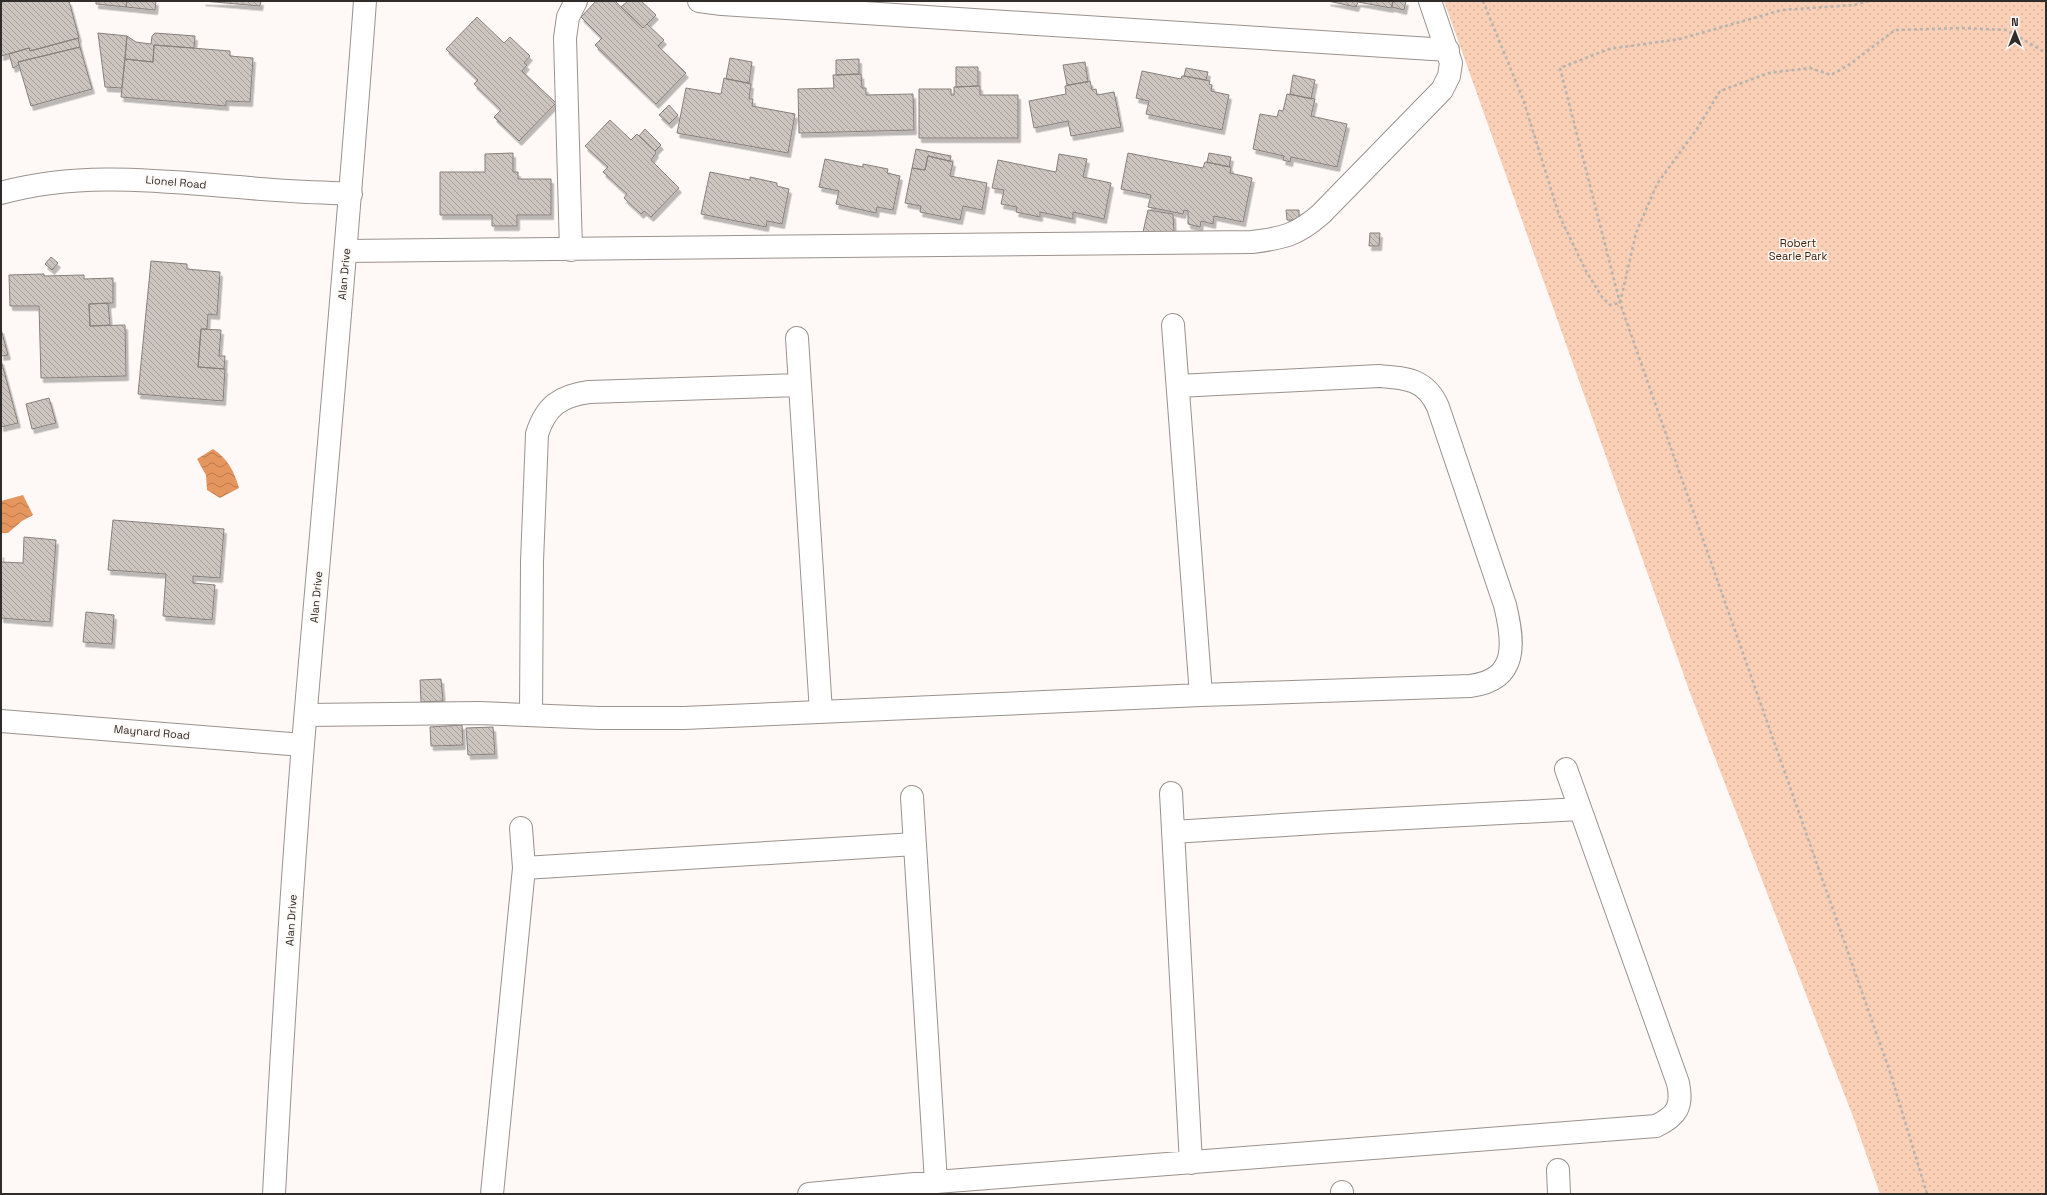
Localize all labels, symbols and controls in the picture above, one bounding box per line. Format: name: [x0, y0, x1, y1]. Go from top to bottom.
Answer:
north arrow: [1995, 12, 2035, 52]
text: N: [2011, 15, 2019, 29]
street label: Lionel Road: [145, 172, 207, 192]
park label: Robert Searle Park: [1769, 236, 1827, 263]
street label: Alan Drive: [335, 248, 353, 300]
street label: Alan Drive: [307, 571, 325, 623]
street label: Maynard Road: [113, 722, 191, 742]
street label: Alan Drive: [282, 894, 300, 946]

